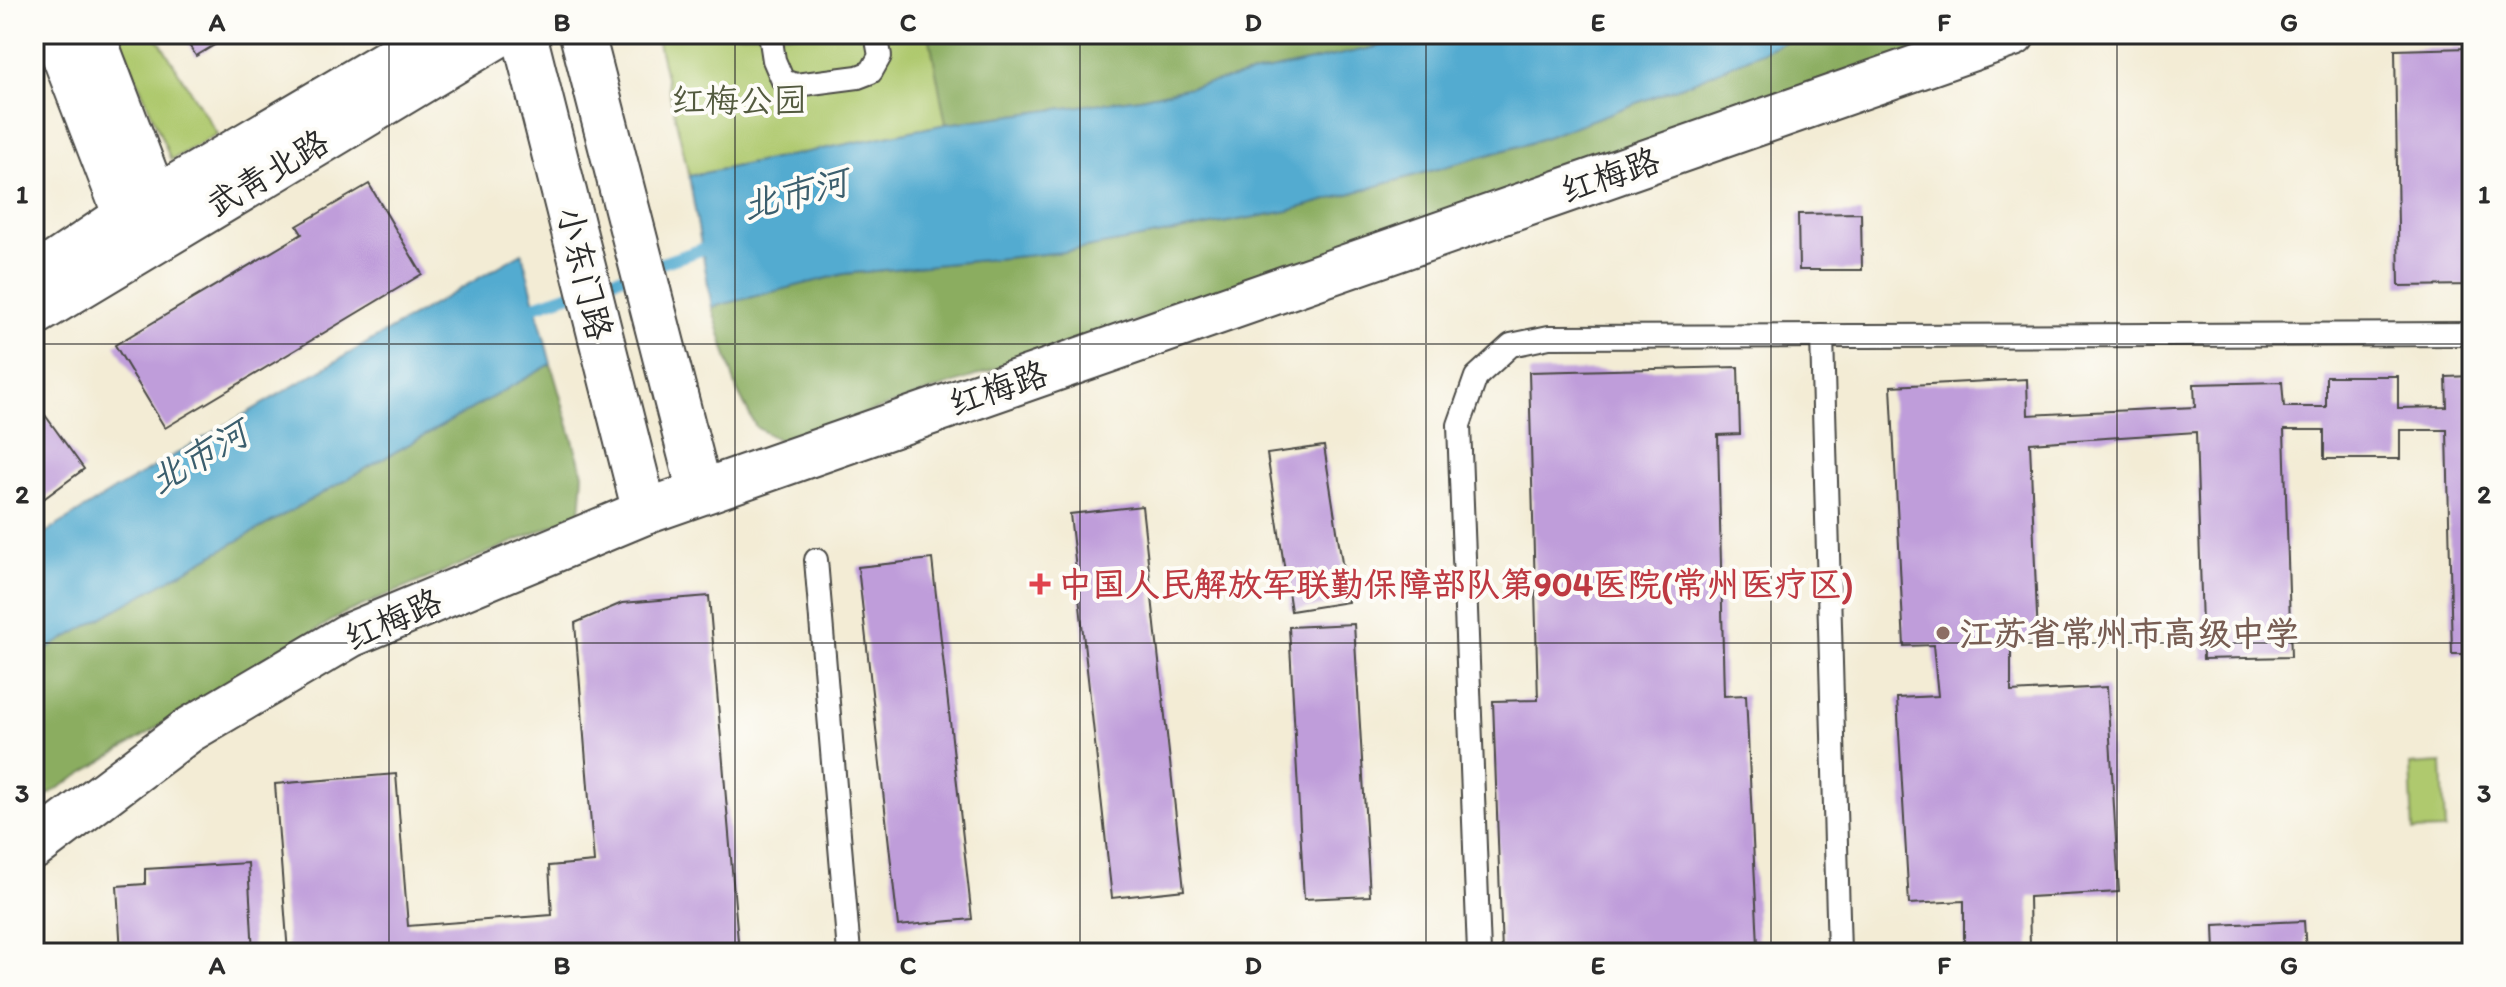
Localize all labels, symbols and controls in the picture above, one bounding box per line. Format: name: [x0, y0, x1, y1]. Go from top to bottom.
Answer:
text: A: [208, 6, 226, 38]
text: B: [554, 6, 571, 38]
text: C: [900, 6, 917, 38]
text: D: [1244, 6, 1262, 38]
text: E: [1591, 6, 1605, 38]
text: F: [1937, 6, 1951, 38]
text: G: [2280, 6, 2298, 38]
park label: 红梅公园: [671, 80, 807, 121]
street label: 武青北路: [198, 121, 336, 226]
street label: 红梅路: [1555, 139, 1665, 211]
water label: 北市河: [738, 158, 858, 227]
text: 1: [16, 178, 28, 210]
text: 1: [2478, 178, 2490, 210]
street label: 小东门路: [548, 202, 621, 344]
street label: 红梅路: [943, 352, 1053, 424]
water label: 北市河: [141, 408, 260, 502]
text: 2: [15, 478, 29, 510]
text: 2: [2477, 478, 2491, 510]
place label: 中国人民解放军联勤保障部队第904医院(常州医疗区): [1058, 564, 1853, 605]
marker: 中国人民解放军联勤保障部队第904医院(常州医疗区): [1029, 573, 1051, 595]
street label: 红梅路: [338, 580, 448, 659]
place label: 江苏省常州市高级中学: [1959, 613, 2299, 654]
marker: 江苏省常州市高级中学: [1934, 624, 1952, 642]
text: 3: [15, 777, 29, 809]
text: 3: [2477, 777, 2491, 809]
text: A: [208, 949, 226, 981]
text: B: [554, 949, 571, 981]
text: C: [900, 949, 917, 981]
text: D: [1244, 949, 1262, 981]
text: E: [1591, 949, 1605, 981]
text: F: [1937, 949, 1951, 981]
text: G: [2280, 949, 2298, 981]

